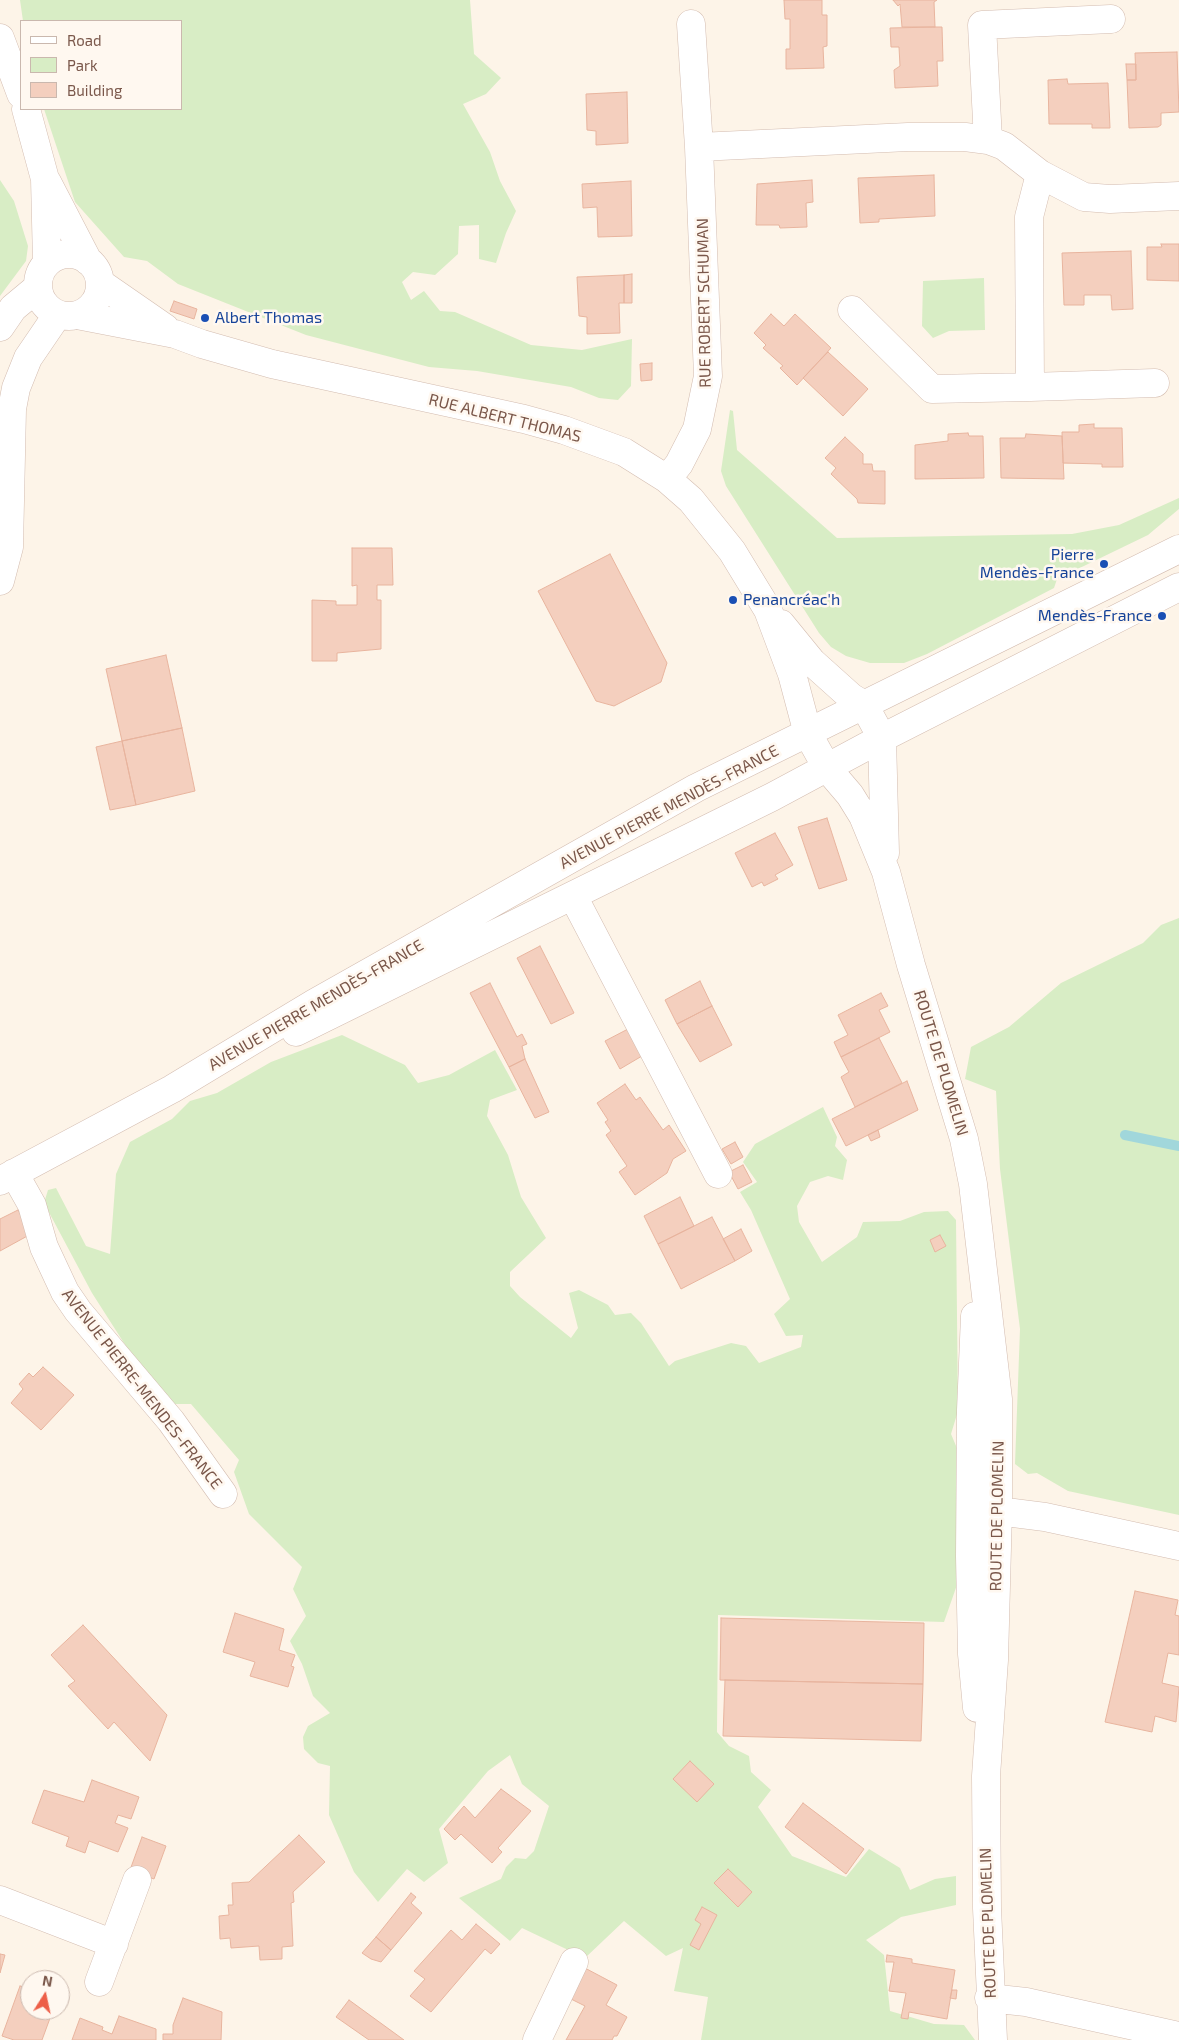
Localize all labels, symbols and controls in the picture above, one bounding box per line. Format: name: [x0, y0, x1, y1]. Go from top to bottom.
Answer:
legend: [20, 20, 182, 110]
text: Road: [67, 31, 102, 49]
text: Park: [67, 56, 98, 74]
text: Building: [67, 81, 122, 99]
street label: RUE ROBERT SCHUMAN: [693, 218, 715, 388]
place label: Albert Thomas: [215, 308, 322, 328]
marker: Albert Thomas: [199, 312, 211, 324]
street label: RUE ALBERT THOMAS: [427, 390, 583, 446]
place label: Pierre Mendès-France: [980, 545, 1094, 583]
marker: Pierre Mendès-France: [1098, 558, 1110, 570]
place label: Penancréac'h: [743, 590, 840, 610]
marker: Penancréac'h: [727, 594, 739, 606]
place label: Mendès-France: [1038, 606, 1152, 626]
marker: Mendès-France: [1156, 610, 1168, 622]
street label: AVENUE PIERRE MENDÈS-FRANCE: [556, 741, 782, 873]
street label: AVENUE PIERRE MENDÈS-FRANCE: [205, 935, 427, 1075]
street label: ROUTE DE PLOMELIN: [910, 988, 972, 1138]
street label: AVENUE PIERRE-MENDES-FRANCE: [58, 1285, 226, 1493]
street label: ROUTE DE PLOMELIN: [986, 1440, 1008, 1592]
street label: ROUTE DE PLOMELIN: [976, 1847, 1000, 1999]
north arrow: [20, 1970, 70, 2020]
text: N: [41, 1971, 54, 1990]

